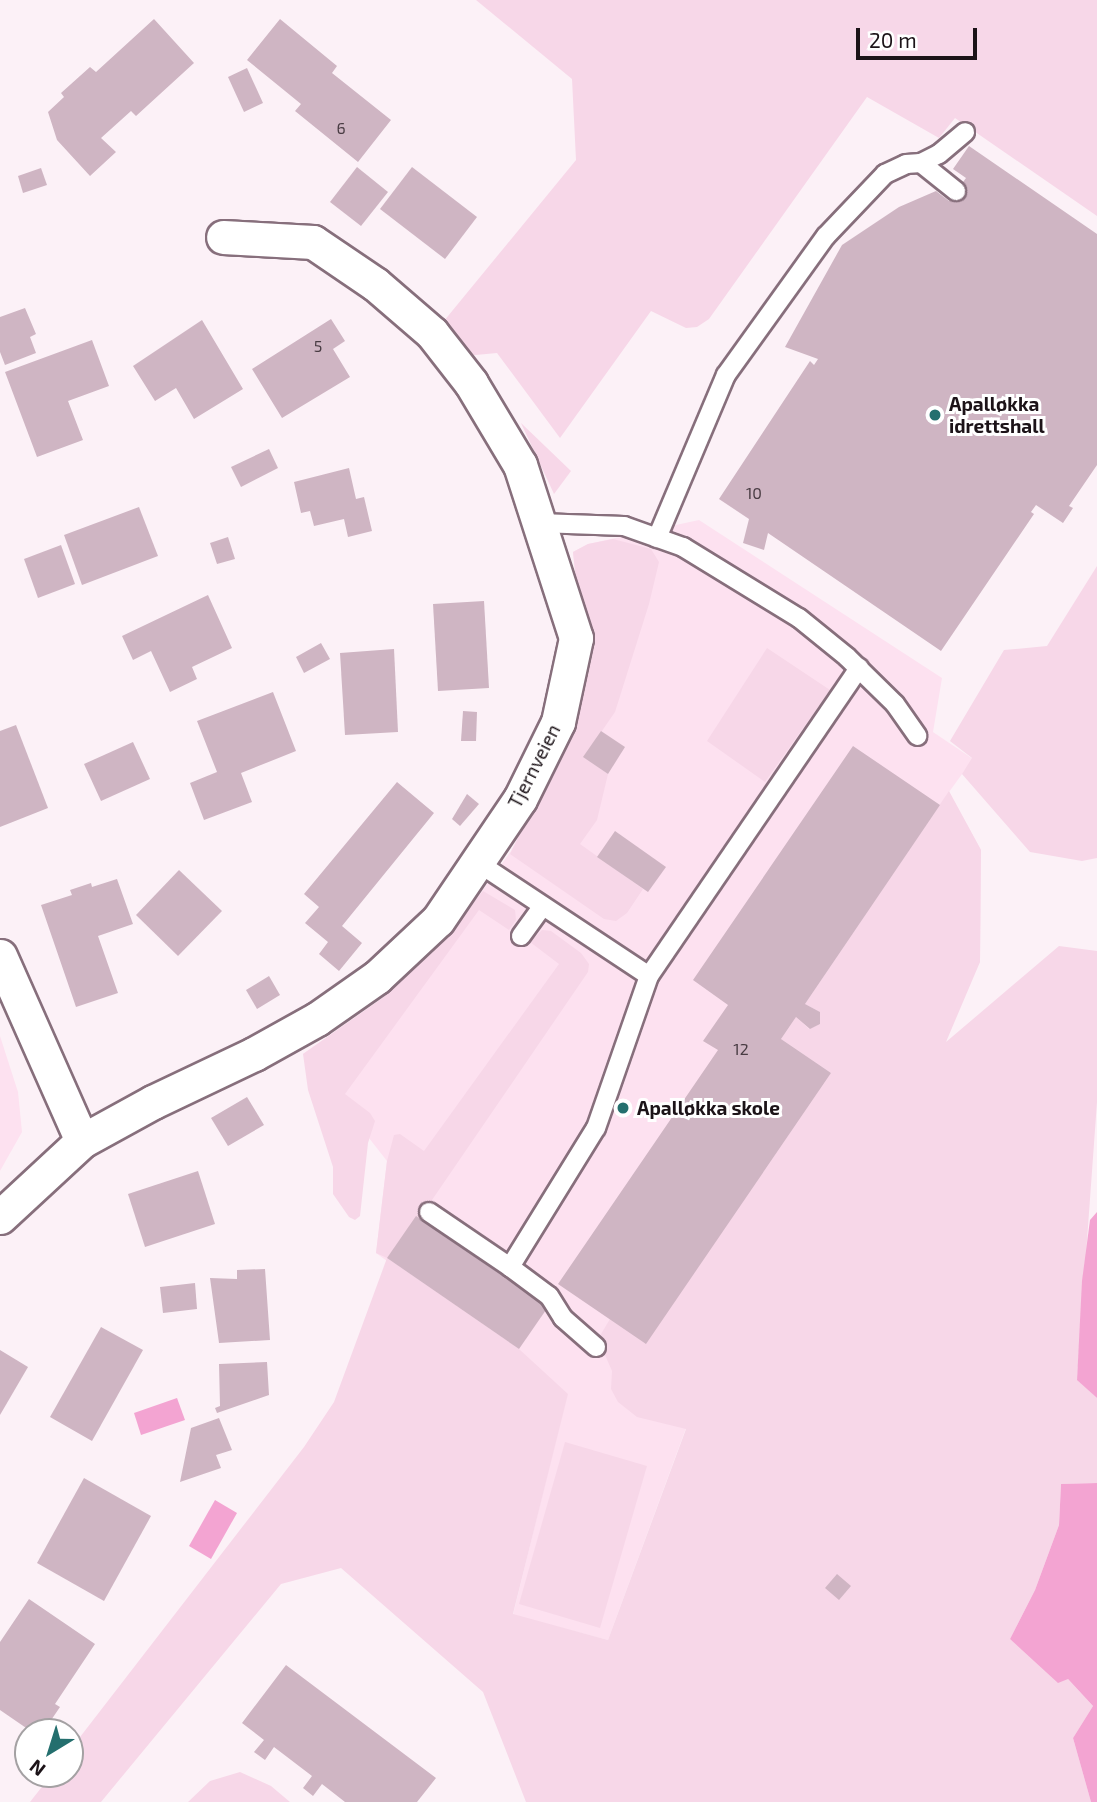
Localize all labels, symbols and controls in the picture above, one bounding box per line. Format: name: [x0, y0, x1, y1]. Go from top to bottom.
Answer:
scale bar: [859, 14, 980, 58]
text: 20 m: [869, 27, 917, 52]
house number: 6: [336, 118, 346, 138]
house number: 5: [314, 336, 322, 356]
place label: Apalløkka idrettshall: [949, 393, 1045, 437]
marker: Apalløkka idrettshall: [927, 407, 943, 423]
house number: 10: [746, 483, 762, 503]
street label: Tjernveien: [503, 720, 565, 812]
house number: 12: [733, 1039, 749, 1059]
place label: Apalløkka skole: [637, 1097, 780, 1119]
marker: Apalløkka skole: [615, 1100, 631, 1116]
north arrow: [14, 1718, 84, 1788]
text: N: [25, 1755, 49, 1782]

